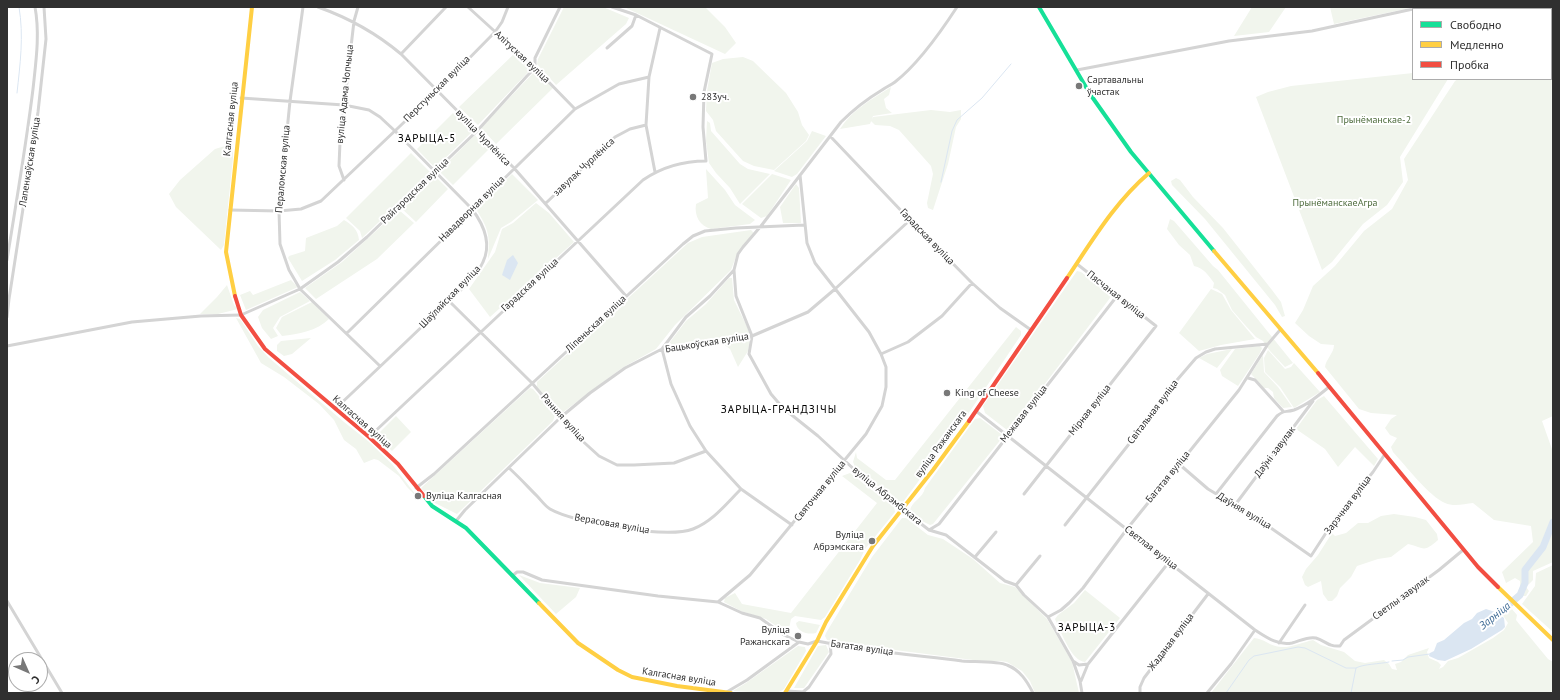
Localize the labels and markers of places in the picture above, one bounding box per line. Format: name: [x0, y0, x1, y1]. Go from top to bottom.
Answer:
place label: Сартавальны ўчастак: [1087, 74, 1143, 98]
marker: Сартавальны ўчастак: [1074, 81, 1084, 91]
place label: 283уч.: [701, 91, 729, 103]
marker: 283уч.: [688, 92, 698, 102]
place label: King of Cheese: [955, 387, 1019, 399]
marker: King of Cheese: [942, 388, 952, 398]
place label: Вуліца Калгасная: [426, 490, 502, 502]
marker: Вуліца Калгасная: [413, 491, 423, 501]
place label: Вуліца Абрэмскага: [813, 529, 864, 552]
marker: Вуліца Абрэмскага: [867, 536, 877, 546]
place label: Вуліца Ражанскага: [740, 624, 790, 648]
marker: Вуліца Ражанскага: [793, 631, 803, 641]

